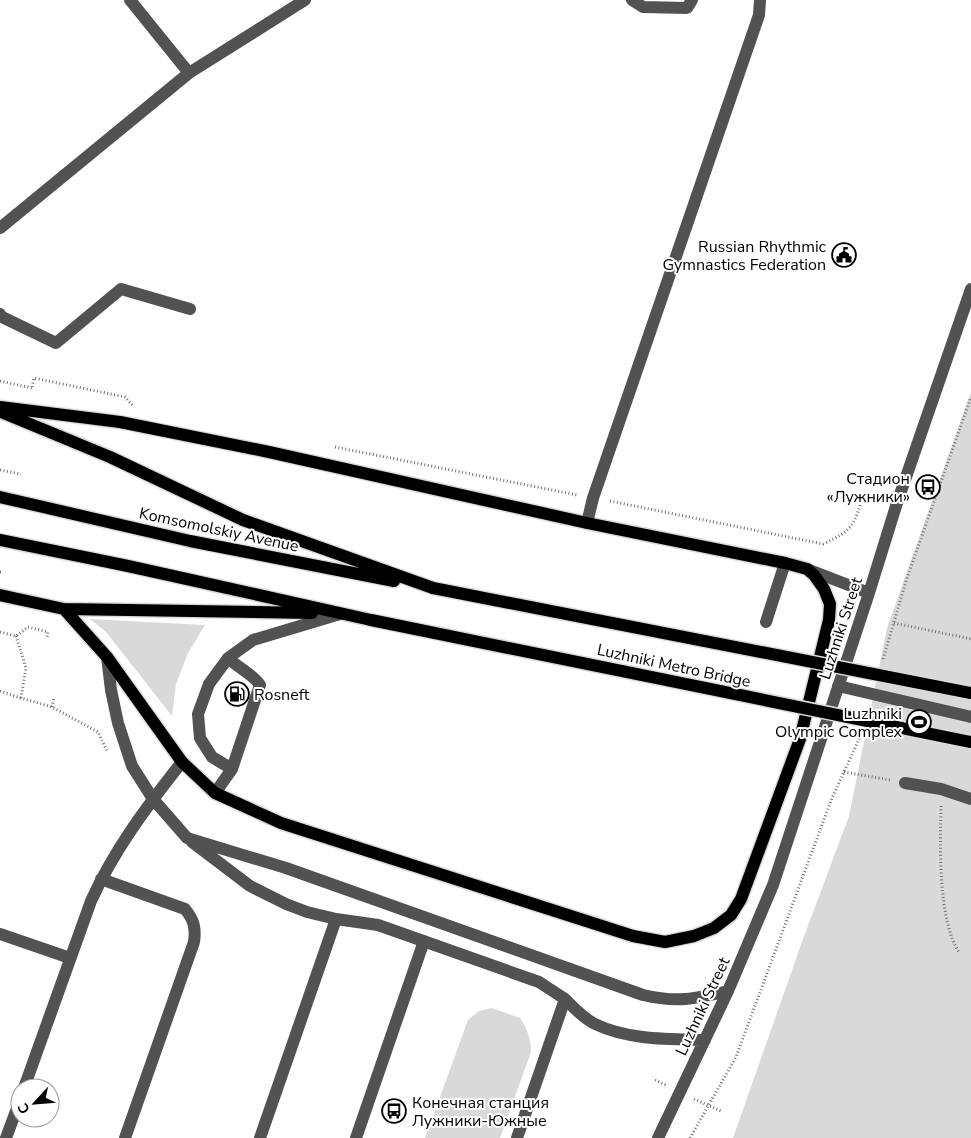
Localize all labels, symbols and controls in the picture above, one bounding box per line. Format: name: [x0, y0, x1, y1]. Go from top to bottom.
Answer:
place label: Russian Rhythmic Gymnastics Federation: [663, 236, 827, 276]
public building icon: Russian Rhythmic Gymnastics Federation: [831, 242, 857, 268]
place label: Стадион «Лужники»: [827, 468, 910, 508]
bus stop icon: Стадион «Лужники»: [915, 474, 941, 500]
street label: Komsomolskiy Avenue: [137, 502, 301, 558]
street label: Luzhniki Street: [814, 574, 868, 682]
street label: Luzhniki Metro Bridge: [595, 639, 753, 693]
fuel station icon: Rosneft: [224, 681, 250, 707]
place label: Rosneft: [254, 684, 310, 706]
place label: Luzhniki Olympic Complex: [775, 703, 903, 743]
sports icon: Luzhniki Olympic Complex: [906, 709, 932, 735]
street label: Luzhniki Street: [670, 953, 736, 1059]
north arrow: [10, 1078, 60, 1128]
place label: Конечная станция Лужники-Южные: [412, 1092, 549, 1132]
bus stop icon: Конечная станция Лужники-Южные: [381, 1098, 407, 1124]
text: С: [13, 1100, 34, 1117]

